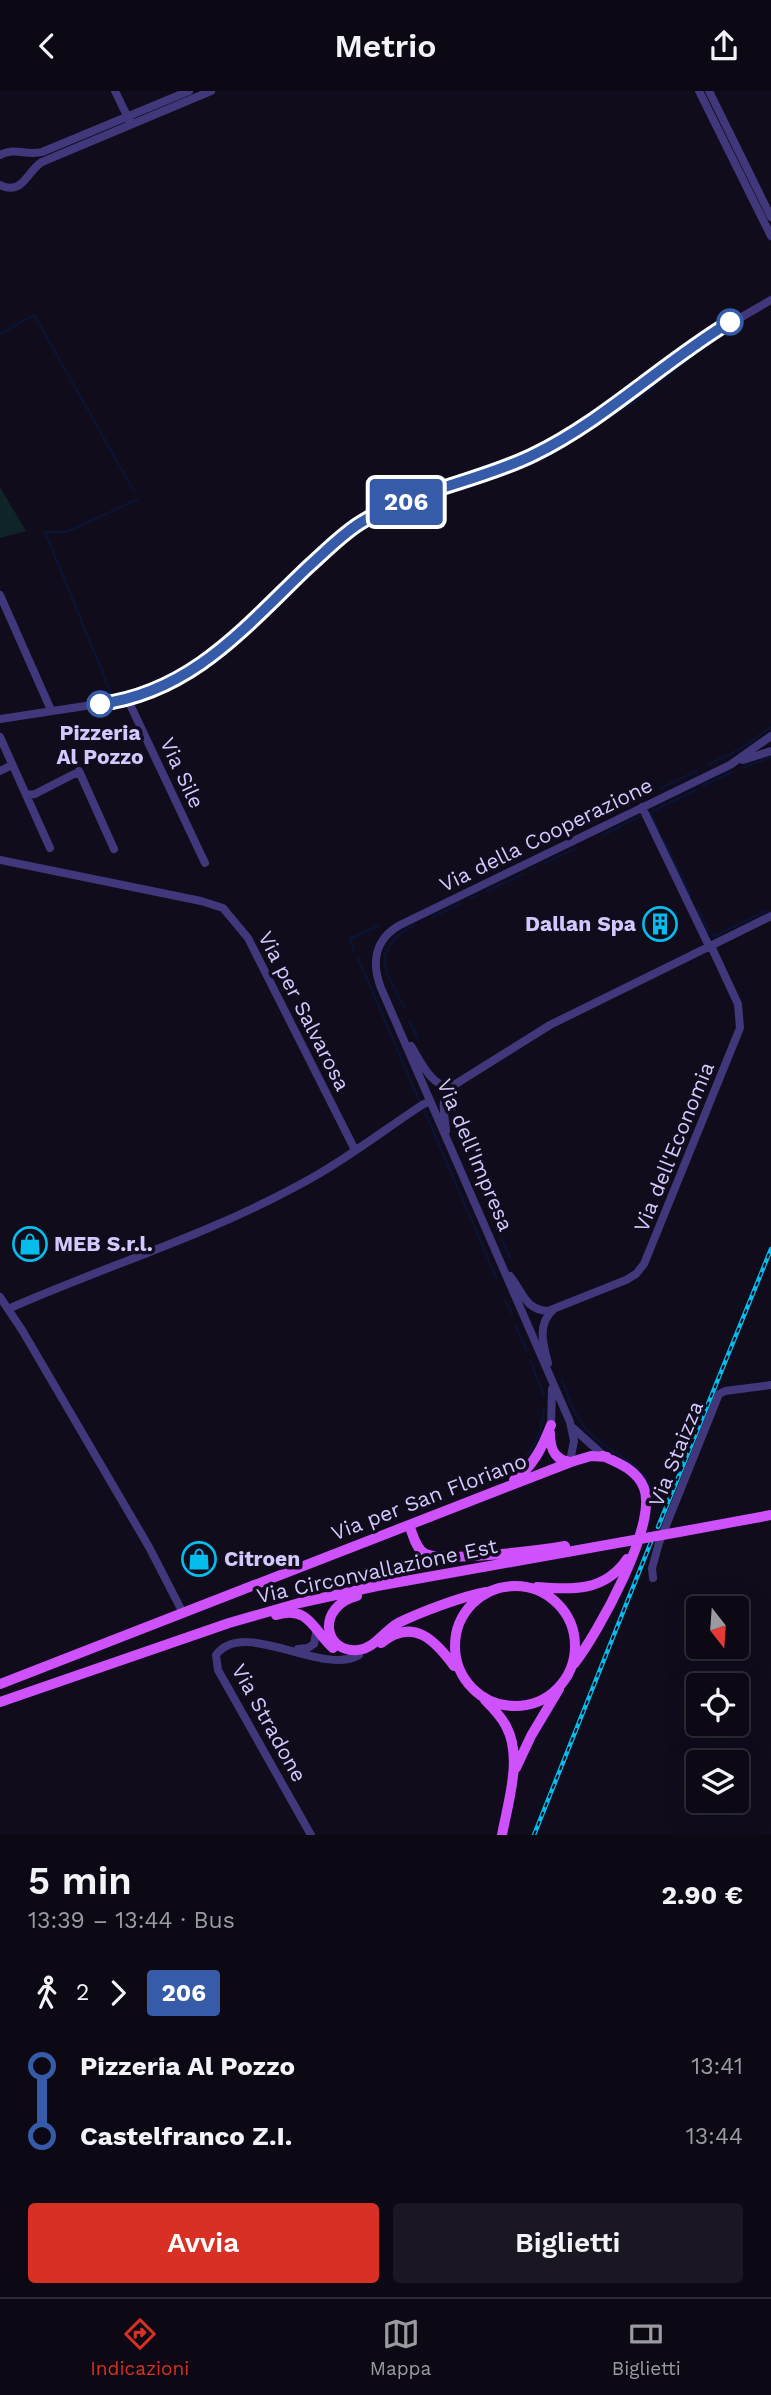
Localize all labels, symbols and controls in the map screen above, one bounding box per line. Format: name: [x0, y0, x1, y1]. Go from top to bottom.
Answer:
icon: back: [28, 27, 66, 65]
text: Metrio: [334, 27, 437, 65]
icon: share: [705, 27, 743, 65]
unlabelled marker: [717, 309, 743, 335]
line badge: 206: [366, 479, 446, 525]
text: 206: [384, 488, 428, 516]
marker: Pizzeria Al Pozzo: [87, 691, 113, 717]
place label: Pizzeria Al Pozzo: [56, 720, 144, 769]
street label: Via Sile: [155, 733, 210, 812]
street label: Via della Cooperazione: [435, 772, 656, 897]
building icon: Dallan Spa: [641, 905, 679, 943]
place label: Dallan Spa: [525, 911, 637, 936]
street label: Via per Salvarosa: [253, 927, 356, 1095]
street label: Via dell'Economia: [628, 1058, 719, 1235]
street label: Via dell'Impresa: [432, 1075, 519, 1235]
shop icon: MEB S.r.l.: [11, 1225, 49, 1263]
place label: MEB S.r.l.: [54, 1231, 153, 1256]
street label: Via Staizza: [643, 1397, 708, 1510]
street label: Via per San Floriano: [328, 1448, 530, 1545]
street label: Via Circonvallazione Est: [254, 1533, 500, 1608]
shop icon: Citroen: [180, 1540, 218, 1578]
place label: Citroen: [224, 1546, 300, 1571]
north arrow: [686, 1596, 749, 1659]
map controls: [686, 1596, 749, 1813]
street label: Via Stradone: [227, 1659, 312, 1786]
button: locate: [686, 1673, 749, 1736]
button: layers: [686, 1750, 749, 1813]
text: 5 min: [28, 1859, 132, 1903]
text: 2.90 €: [662, 1880, 743, 1910]
text: 13:39 – 13:44 · Bus: [28, 1907, 235, 1934]
icon: walk: [28, 1974, 66, 2012]
icon: forward: [99, 1974, 137, 2012]
text: 2: [76, 1979, 89, 2006]
text: 206: [161, 1979, 206, 2007]
text: Pizzeria Al Pozzo: [80, 2051, 295, 2081]
text: 13:41: [691, 2053, 743, 2080]
text: Castelfranco Z.I.: [80, 2121, 292, 2151]
text: 13:44: [686, 2123, 743, 2150]
button: Avvia: [28, 2203, 379, 2283]
button: Biglietti: [393, 2203, 743, 2283]
tab: Indicazioni: [90, 2315, 189, 2380]
tab: Mappa: [370, 2315, 431, 2380]
tab: Biglietti: [612, 2315, 681, 2380]

